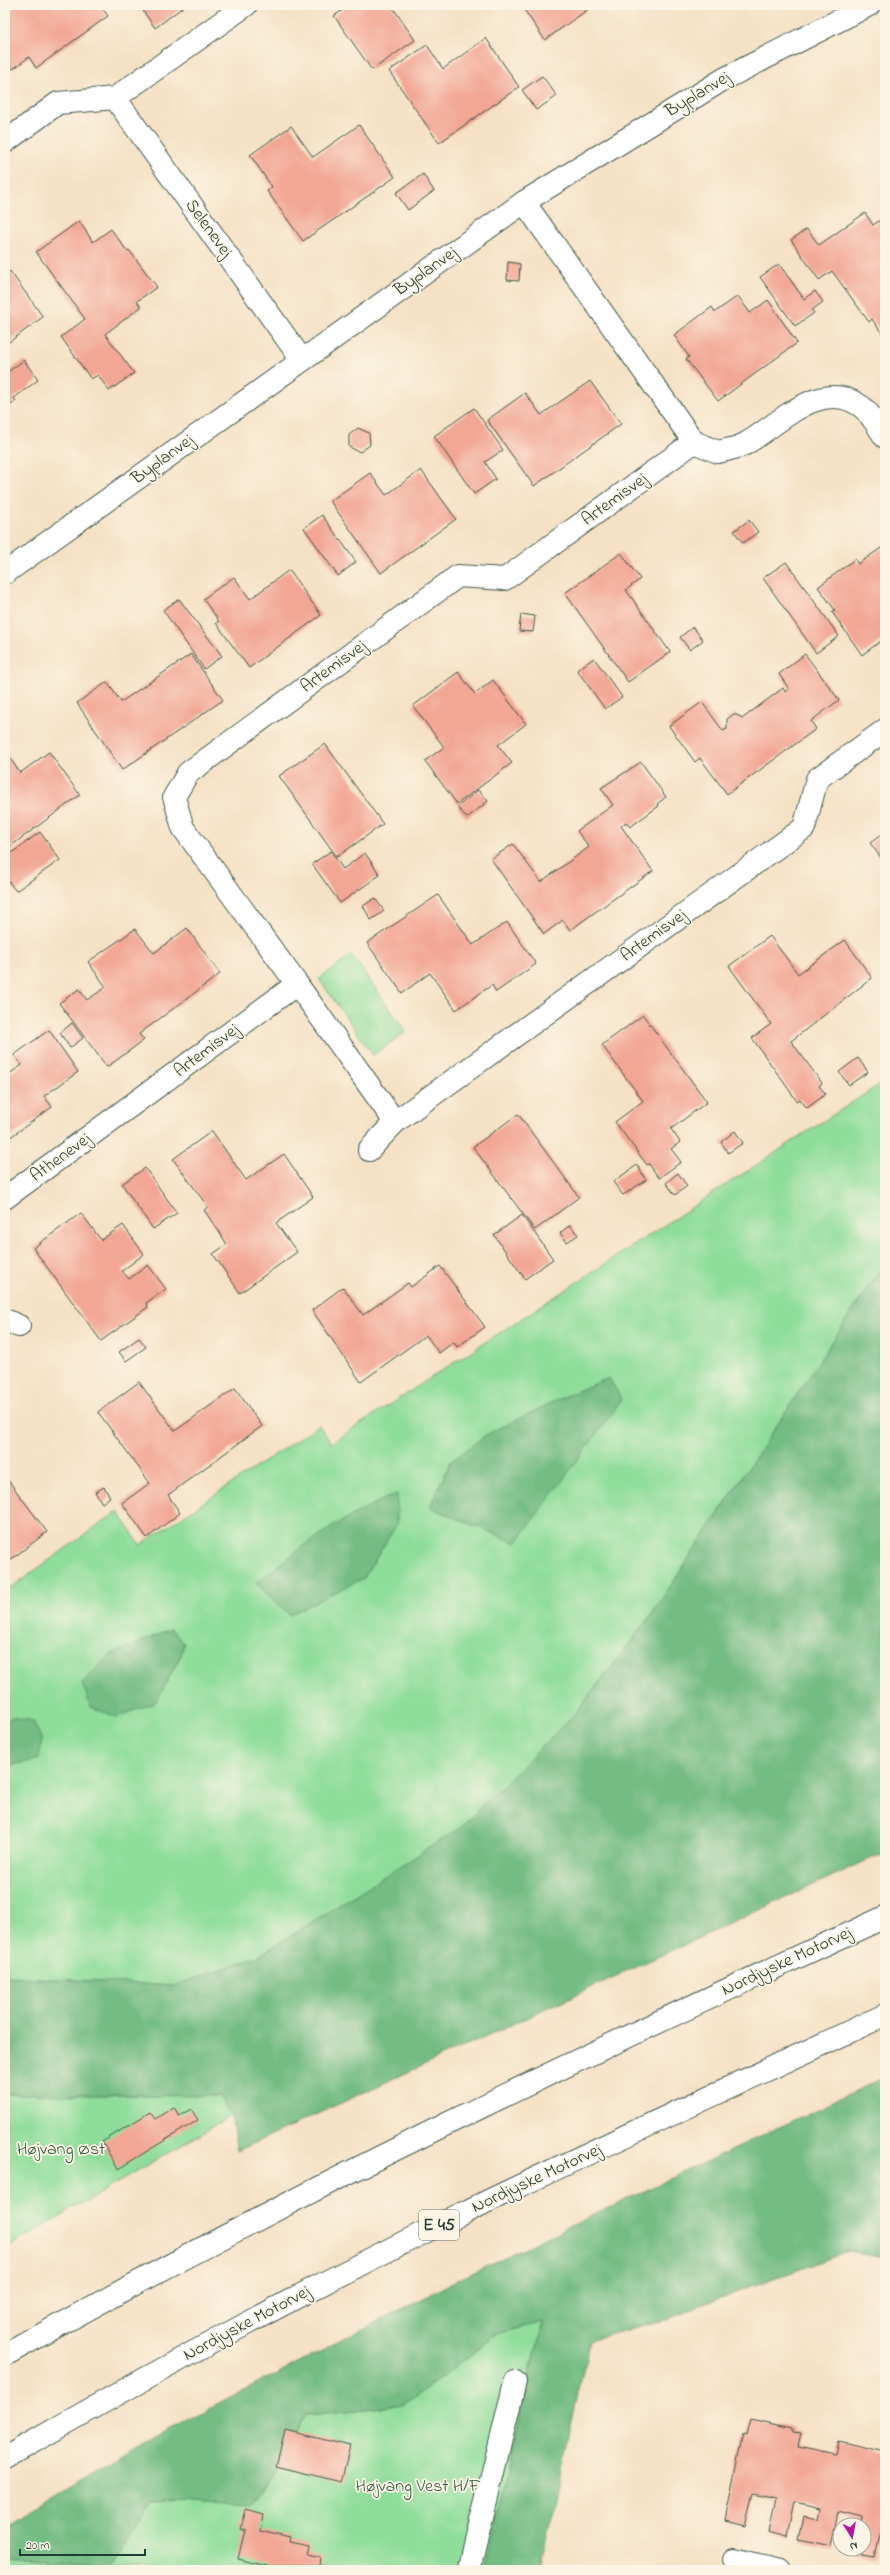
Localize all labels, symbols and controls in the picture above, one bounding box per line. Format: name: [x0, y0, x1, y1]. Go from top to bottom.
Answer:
street label: Byplanvej: [660, 65, 736, 125]
street label: Selenevej: [178, 194, 238, 264]
street label: Byplanvej: [388, 240, 463, 304]
street label: Byplanvej: [125, 428, 200, 492]
street label: Artemisvej: [576, 467, 654, 533]
street label: Artemisvej: [295, 634, 373, 700]
street label: Artemisvej: [615, 903, 693, 969]
street label: Artemisvej: [169, 1017, 246, 1084]
street label: Athenevej: [25, 1127, 97, 1189]
street label: Nordjyske Motorvej: [718, 1920, 857, 2004]
park label: Højvang Øst: [17, 2137, 105, 2164]
street label: Nordjyske Motorvej: [468, 2137, 607, 2221]
road number: E 45: [419, 2210, 459, 2240]
street label: Nordjyske Motorvej: [179, 2279, 316, 2369]
park label: Højvang Vest H/F: [355, 2474, 481, 2501]
north arrow: [832, 2517, 872, 2557]
scale bar: [20, 2531, 145, 2557]
text: 20 m: [26, 2537, 49, 2555]
text: N: [849, 2537, 859, 2554]

